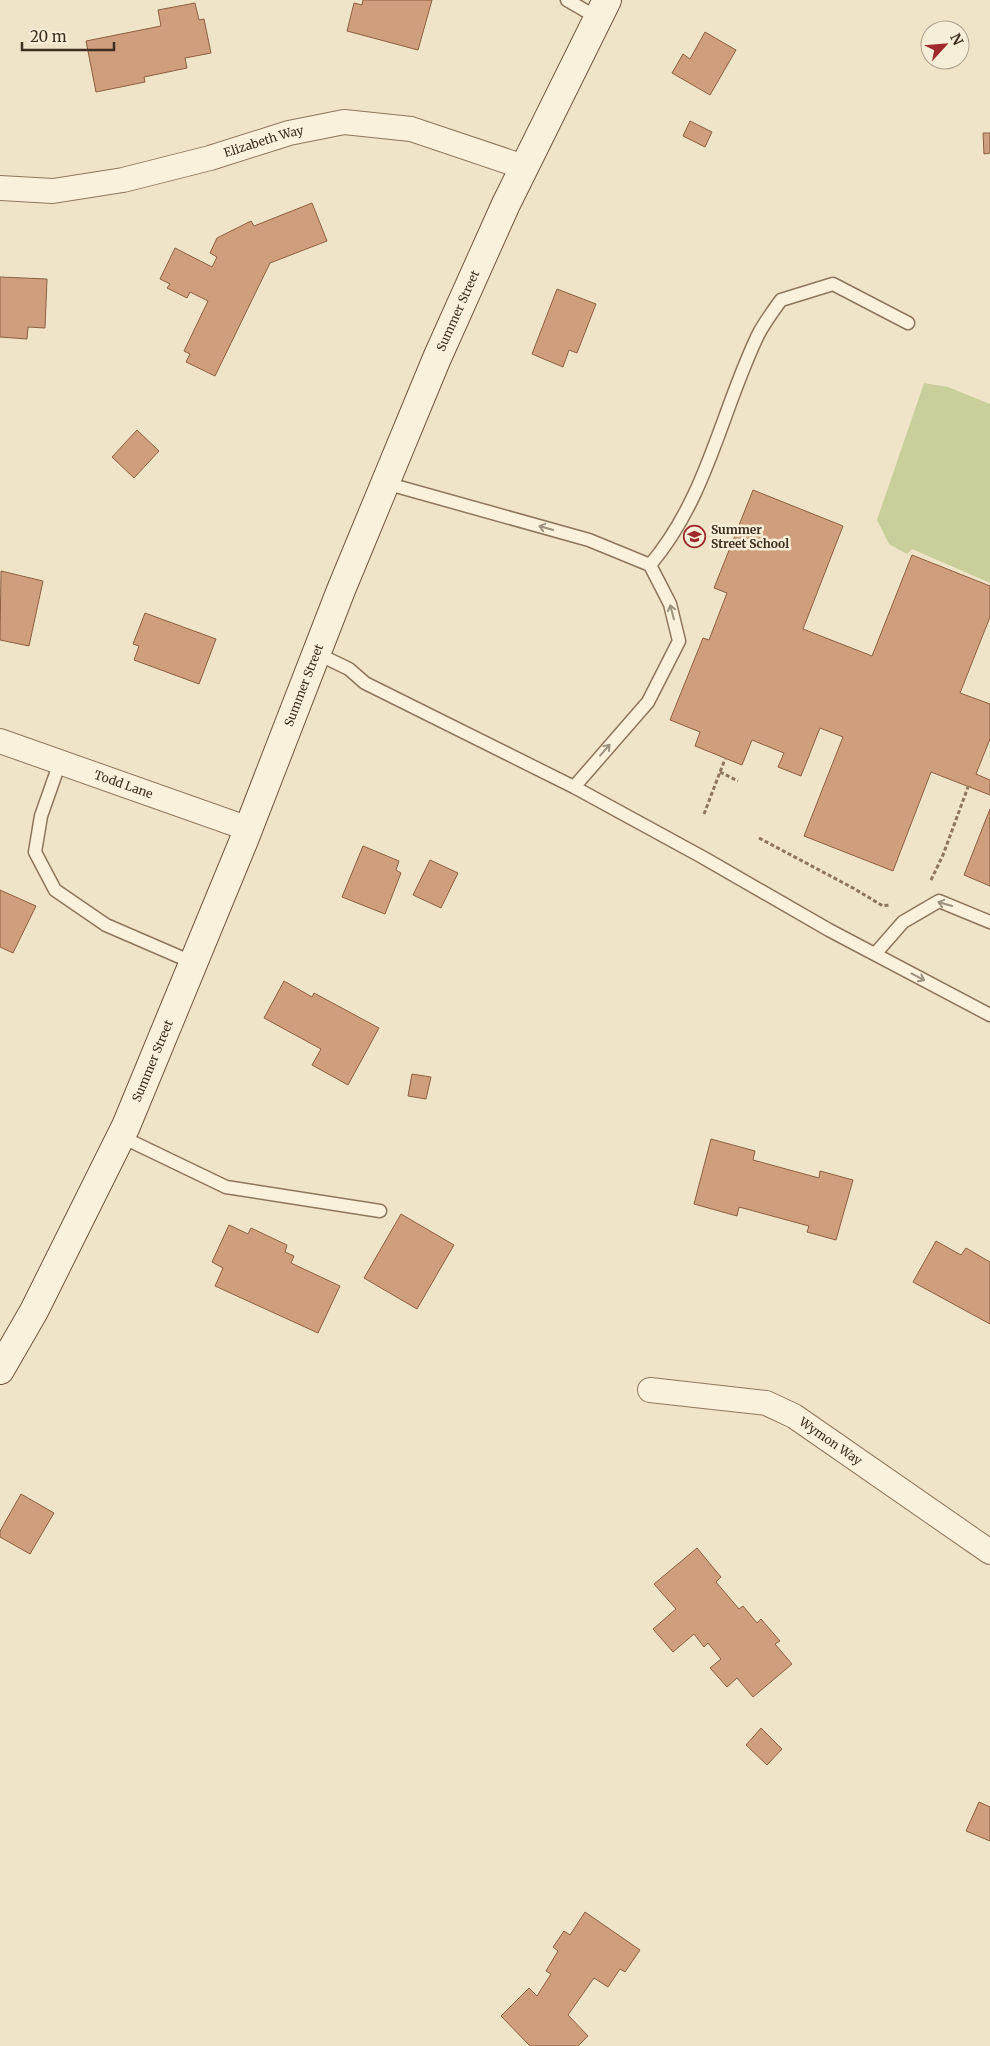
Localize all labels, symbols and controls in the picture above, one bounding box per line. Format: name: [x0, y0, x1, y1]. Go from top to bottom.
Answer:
scale bar: [22, 20, 115, 52]
north arrow: [920, 20, 970, 70]
text: 20 m: [30, 27, 67, 46]
text: N: [946, 30, 967, 48]
street label: Elizabeth Way: [222, 122, 305, 160]
street label: Summer Street: [433, 268, 482, 353]
place label: Summer Street School: [711, 522, 789, 551]
one-way arrow: [539, 523, 555, 533]
school or university icon: Summer Street School: [683, 525, 707, 549]
one-way arrow: [666, 605, 676, 621]
street label: Summer Street: [281, 642, 326, 728]
one-way arrow: [600, 744, 611, 757]
street label: Todd Lane: [92, 767, 155, 801]
one-way arrow: [937, 899, 953, 908]
one-way arrow: [910, 973, 925, 982]
street label: Summer Street: [129, 1017, 176, 1104]
street label: Wymon Way: [796, 1413, 865, 1468]

